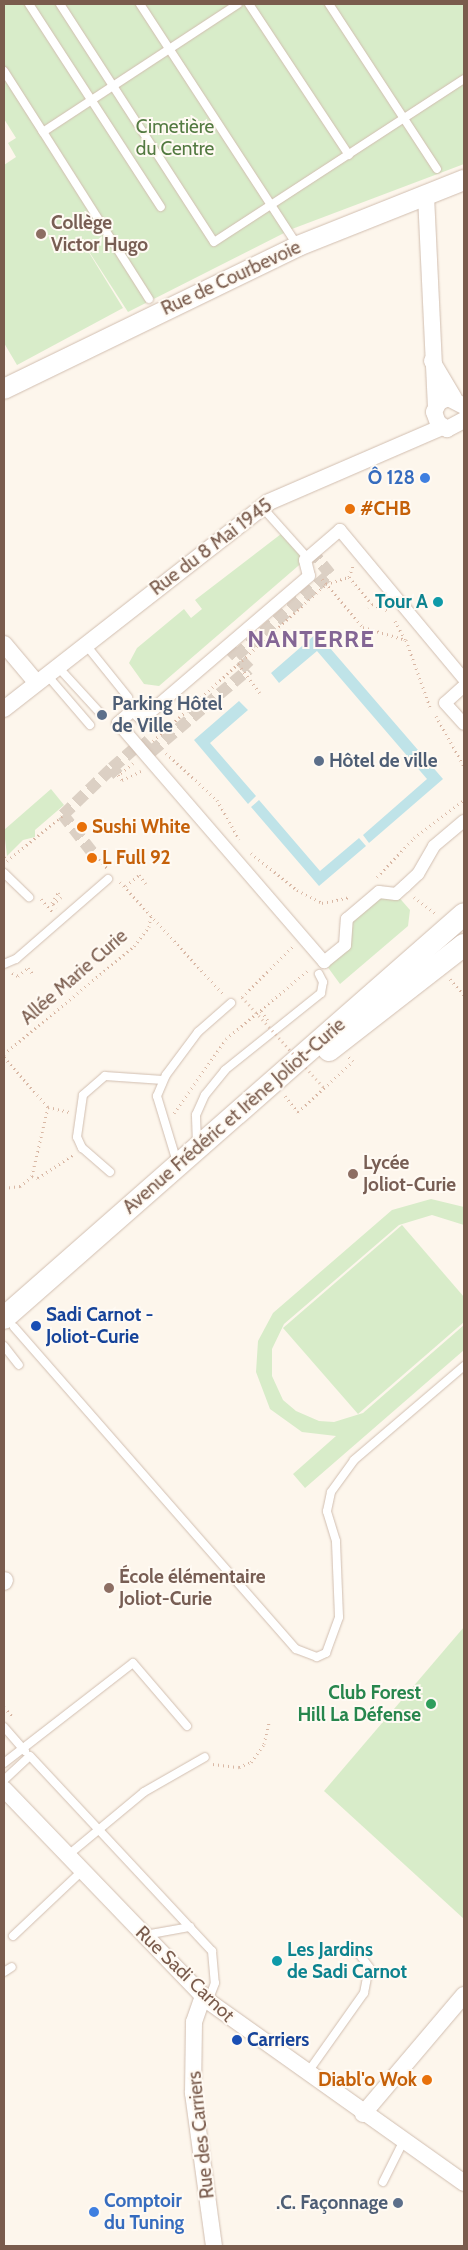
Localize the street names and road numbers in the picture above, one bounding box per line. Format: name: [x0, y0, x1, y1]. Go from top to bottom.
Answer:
street label: Rue de Courbevoie: [158, 236, 304, 320]
street label: Rue du 8 Mai 1945: [146, 494, 276, 600]
street label: Allée Marie Curie: [16, 925, 132, 1029]
street label: Avenue Frédéric et Irène Joliot-Curie: [118, 1013, 350, 1219]
street label: Rue Sadi Carnot: [131, 1921, 239, 2027]
street label: Rue des Carriers: [183, 2070, 219, 2200]

